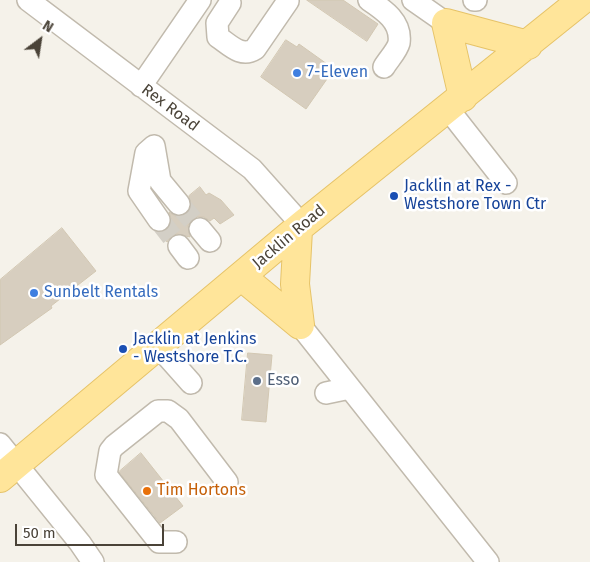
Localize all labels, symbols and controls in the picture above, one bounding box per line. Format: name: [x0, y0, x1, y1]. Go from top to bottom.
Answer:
north arrow: [15, 15, 65, 65]
text: N: [40, 17, 56, 36]
place label: 7-Eleven: [307, 63, 368, 83]
marker: 7-Eleven: [291, 67, 303, 79]
street label: Rex Road: [138, 80, 202, 136]
place label: Jacklin at Rex - Westshore Town Ctr: [404, 177, 546, 215]
marker: Jacklin at Rex - Westshore Town Ctr: [388, 190, 400, 202]
street label: Jacklin Road: [249, 201, 329, 273]
place label: Sunbelt Rentals: [44, 283, 158, 303]
marker: Sunbelt Rentals: [28, 287, 40, 299]
place label: Jacklin at Jenkins - Westshore T.C.: [133, 330, 256, 368]
marker: Jacklin at Jenkins - Westshore T.C.: [117, 343, 129, 355]
place label: Esso: [267, 371, 300, 391]
marker: Esso: [251, 375, 263, 387]
place label: Tim Hortons: [157, 481, 246, 501]
marker: Tim Hortons: [141, 485, 153, 497]
scale bar: [18, 514, 166, 546]
text: 50 m: [23, 524, 56, 542]

